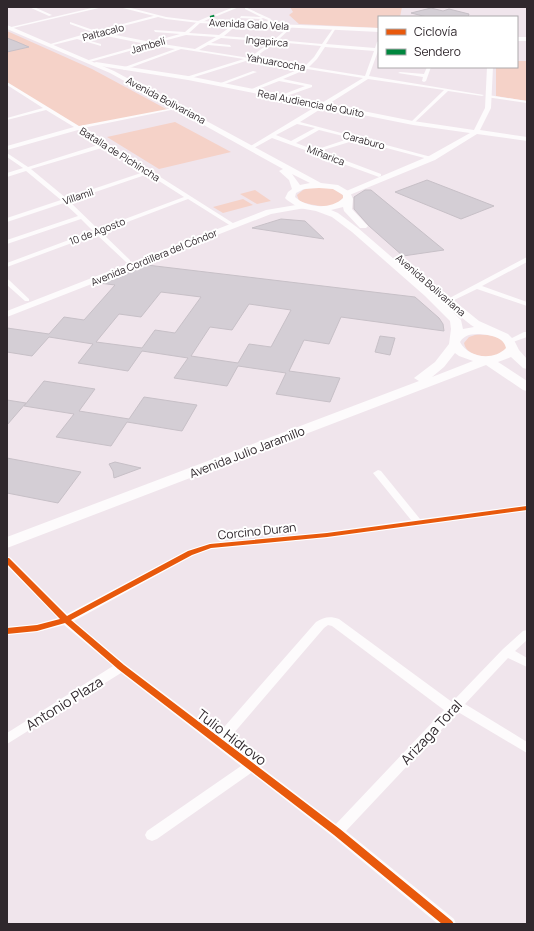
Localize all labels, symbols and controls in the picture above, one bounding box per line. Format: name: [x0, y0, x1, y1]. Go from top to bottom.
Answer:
street label: Avenida Galo Vela: [209, 15, 289, 33]
legend: [378, 16, 518, 68]
street label: Paltacalo: [81, 20, 125, 44]
text: Ciclovía: [414, 23, 457, 40]
street label: Ingapirca: [245, 32, 289, 50]
street label: Jambelí: [129, 33, 167, 57]
text: Sendero: [414, 43, 461, 60]
street label: Yahuarcocha: [245, 50, 307, 74]
street label: Avenida Bolivariana: [124, 73, 208, 127]
street label: Real Audiencia de Quito: [256, 86, 366, 120]
street label: Batalla de Pichincha: [77, 124, 163, 184]
street label: Caraburo: [341, 128, 387, 152]
street label: Miñarica: [305, 141, 347, 169]
street label: Villamil: [61, 184, 95, 208]
street label: 10 de Agosto: [67, 214, 127, 248]
street label: Avenida Cordillera del Cóndor: [89, 225, 220, 289]
street label: Avenida Bolivariana: [393, 251, 469, 319]
street label: Avenida Julio Jaramillo: [187, 422, 307, 482]
street label: Corcino Duran: [217, 518, 297, 544]
street label: Antonio Plaza: [22, 672, 106, 734]
street label: Arizaga Toral: [396, 695, 466, 769]
street label: Tulio Hidrovo: [193, 705, 271, 769]

